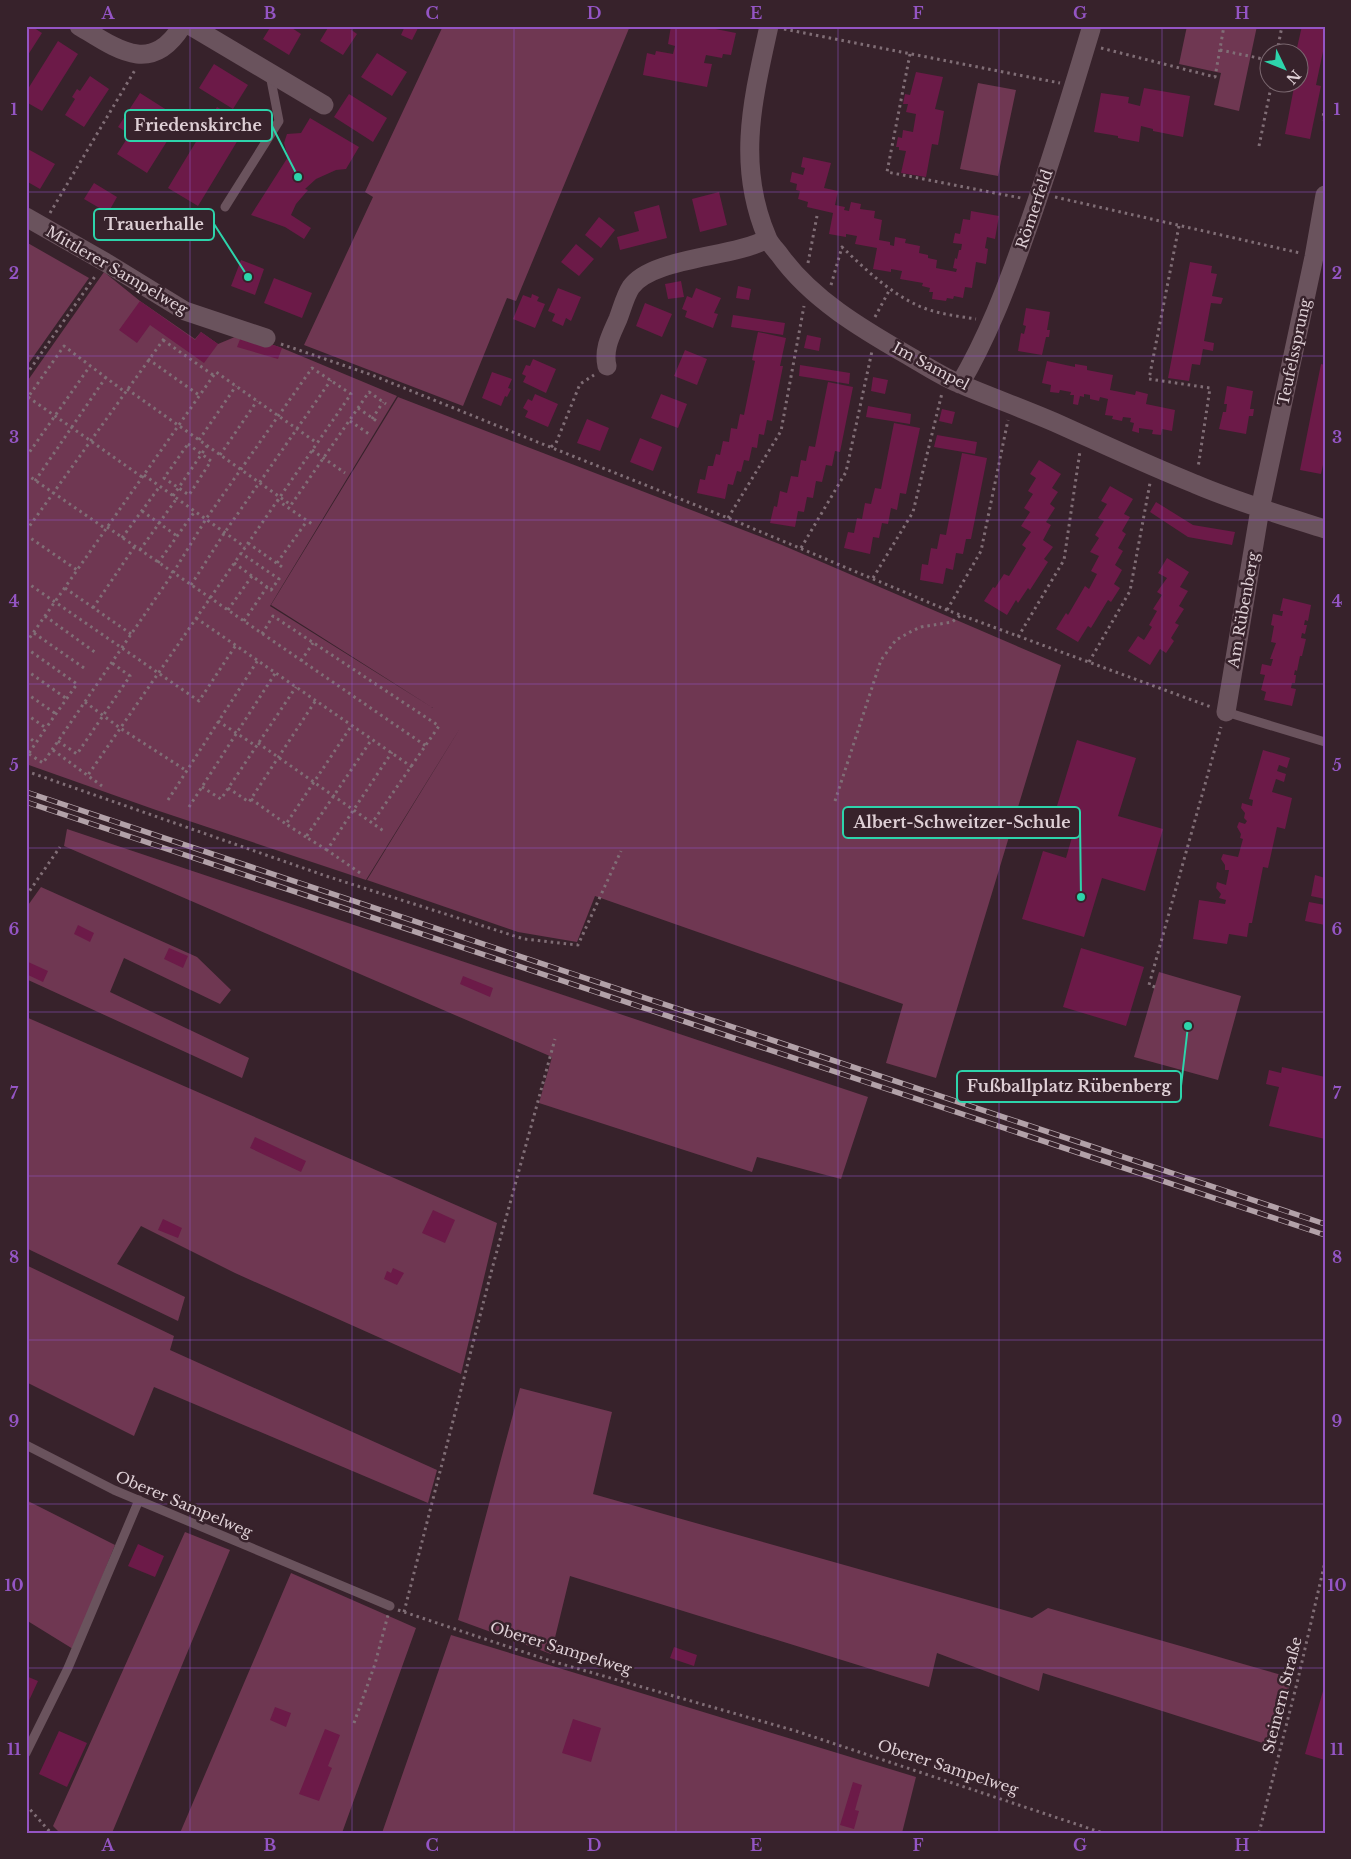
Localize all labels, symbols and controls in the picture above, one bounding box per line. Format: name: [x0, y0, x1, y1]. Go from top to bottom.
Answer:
text: A: [101, 3, 116, 23]
text: B: [264, 3, 277, 23]
text: C: [425, 3, 439, 23]
text: D: [587, 3, 601, 23]
text: E: [750, 3, 762, 23]
text: F: [912, 3, 924, 23]
text: G: [1073, 3, 1087, 23]
text: H: [1234, 3, 1250, 23]
north arrow: [1258, 42, 1308, 92]
text: N: [1282, 66, 1305, 88]
text: 1: [11, 99, 18, 119]
text: 1: [1334, 99, 1341, 119]
callout: Friedenskirche: [125, 110, 272, 141]
text: Friedenskirche: [134, 115, 262, 135]
street label: Römerfeld: [1012, 167, 1056, 251]
callout: Trauerhalle: [94, 209, 214, 240]
text: Trauerhalle: [104, 214, 204, 234]
street label: Mittlerer Sampelweg: [43, 222, 192, 319]
text: 2: [9, 263, 19, 283]
text: 2: [1332, 263, 1342, 283]
street label: Teufelssprung: [1273, 296, 1315, 407]
street label: Im Sampel: [889, 338, 973, 394]
text: 3: [9, 427, 19, 447]
text: 3: [1332, 427, 1342, 447]
street label: Am Rübenberg: [1223, 550, 1263, 670]
text: 4: [9, 591, 19, 611]
text: 4: [1332, 591, 1342, 611]
text: 5: [9, 755, 19, 775]
text: 5: [1332, 755, 1342, 775]
callout: Albert-Schweitzer-Schule: [843, 807, 1080, 838]
text: Albert-Schweitzer-Schule: [852, 812, 1071, 832]
text: 6: [9, 919, 20, 939]
text: 6: [1332, 919, 1343, 939]
callout: Fußballplatz Rübenberg: [957, 1071, 1181, 1102]
text: Fußballplatz Rübenberg: [967, 1076, 1172, 1096]
text: 7: [10, 1083, 19, 1103]
text: 7: [1333, 1083, 1342, 1103]
text: 8: [9, 1247, 19, 1267]
text: 8: [1332, 1247, 1342, 1267]
text: 9: [9, 1411, 20, 1431]
text: 9: [1332, 1411, 1343, 1431]
street label: Oberer Sampelweg: [113, 1467, 256, 1542]
text: 10: [4, 1575, 24, 1595]
text: 10: [1327, 1575, 1347, 1595]
street label: Oberer Sampelweg: [488, 1617, 635, 1679]
street label: Steinern Straße: [1258, 1635, 1306, 1755]
street label: Oberer Sampelweg: [875, 1735, 1022, 1799]
text: 11: [7, 1739, 21, 1759]
text: 11: [1330, 1739, 1344, 1759]
text: A: [101, 1835, 116, 1855]
text: B: [264, 1835, 277, 1855]
text: C: [425, 1835, 439, 1855]
text: D: [587, 1835, 601, 1855]
text: E: [750, 1835, 762, 1855]
text: F: [912, 1835, 924, 1855]
text: G: [1073, 1835, 1087, 1855]
text: H: [1234, 1835, 1250, 1855]

